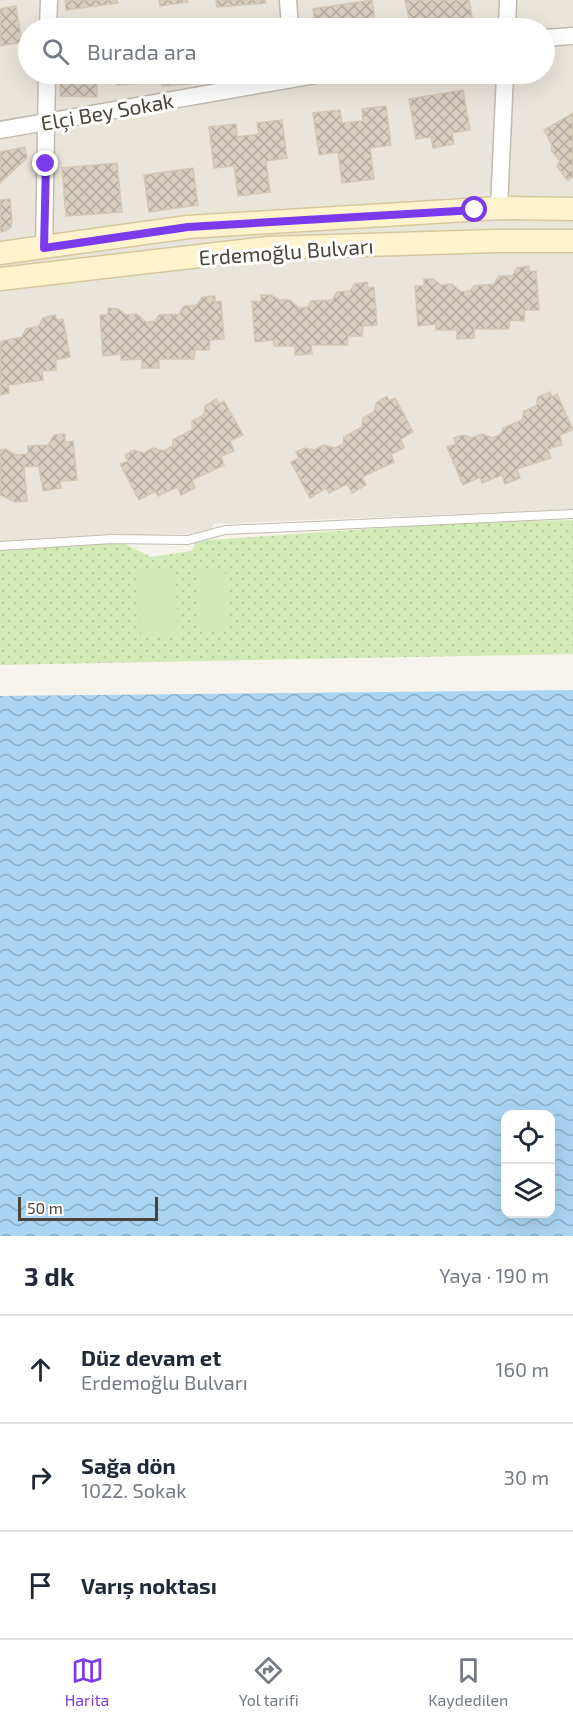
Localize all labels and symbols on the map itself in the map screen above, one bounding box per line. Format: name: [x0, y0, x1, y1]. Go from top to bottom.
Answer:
street label: Elçi Bey Sokak: [39, 87, 176, 137]
route end: [32, 150, 58, 176]
route start: [461, 196, 487, 222]
street label: Erdemoğlu Bulvarı: [198, 232, 374, 270]
scale bar: [18, 1194, 158, 1222]

